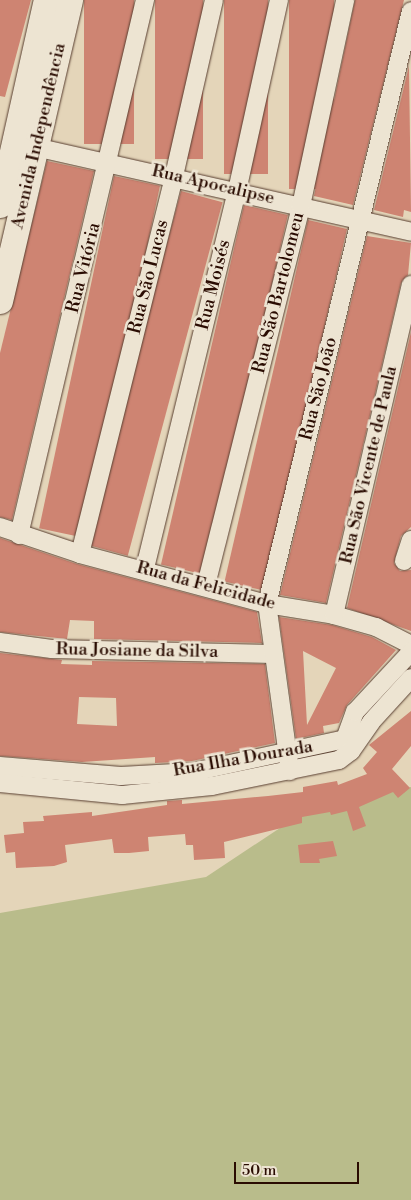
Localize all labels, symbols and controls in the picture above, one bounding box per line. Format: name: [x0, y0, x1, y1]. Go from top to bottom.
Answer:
street label: Avenida Independência: [7, 41, 71, 231]
street label: Rua Apocalipse: [150, 160, 276, 210]
street label: Rua São Bartolomeu: [248, 210, 310, 376]
street label: Rua São Lucas: [124, 218, 174, 336]
street label: Rua Vitória: [62, 220, 106, 316]
street label: Rua Moisés: [192, 238, 236, 332]
street label: Rua São João: [296, 335, 342, 443]
street label: Rua São Vicente de Paula: [336, 364, 402, 566]
street label: Rua da Felicidade: [134, 557, 278, 615]
street label: Rua Josiane da Silva: [56, 639, 218, 663]
street label: Rua Ilha Dourada: [171, 736, 315, 782]
scale bar: [236, 1152, 361, 1184]
text: 50 m: [242, 1161, 276, 1180]

